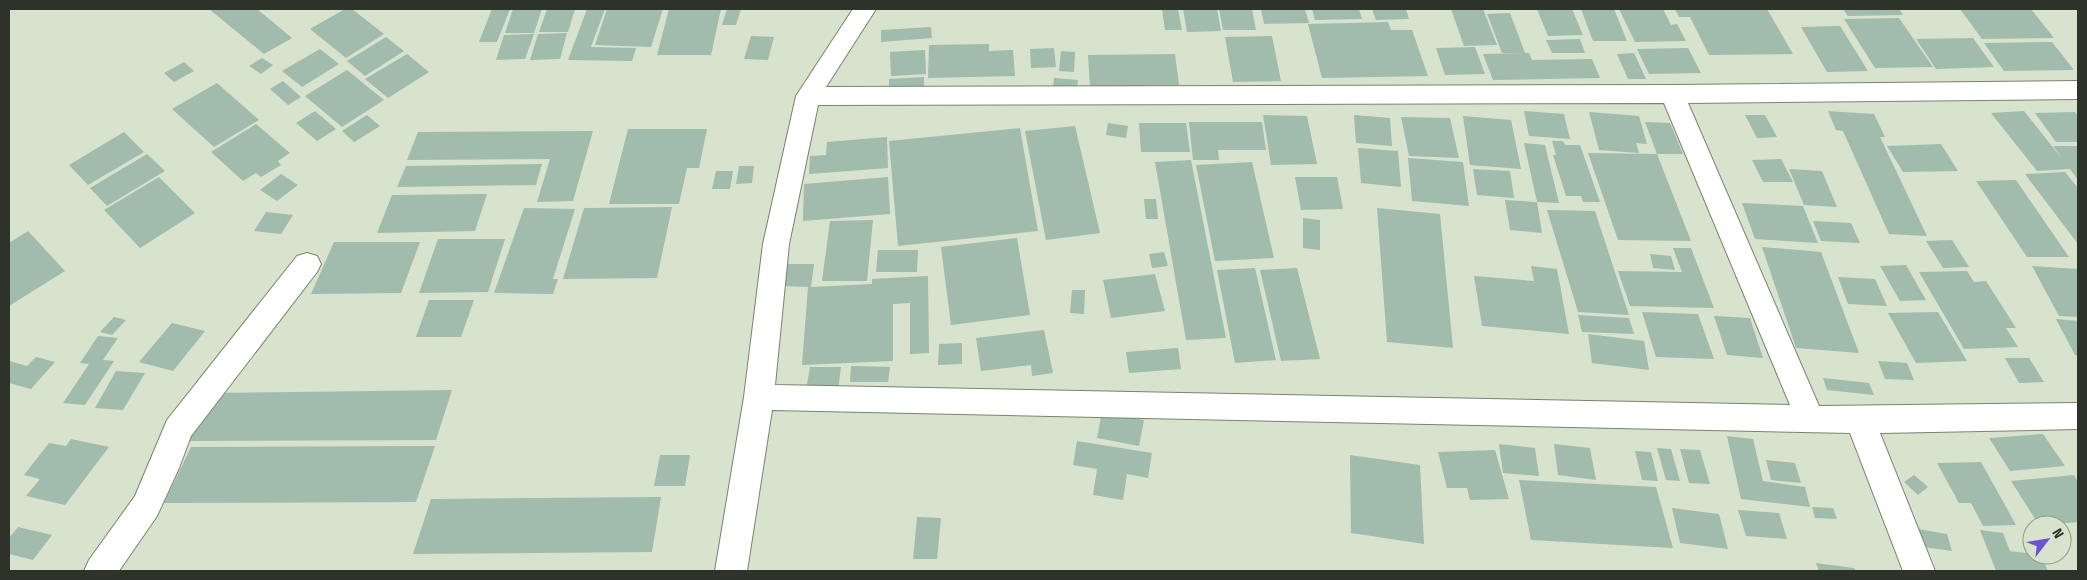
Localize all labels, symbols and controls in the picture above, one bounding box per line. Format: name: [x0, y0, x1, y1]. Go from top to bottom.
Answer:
north arrow: [2022, 515, 2072, 565]
text: N: [2048, 526, 2067, 542]

